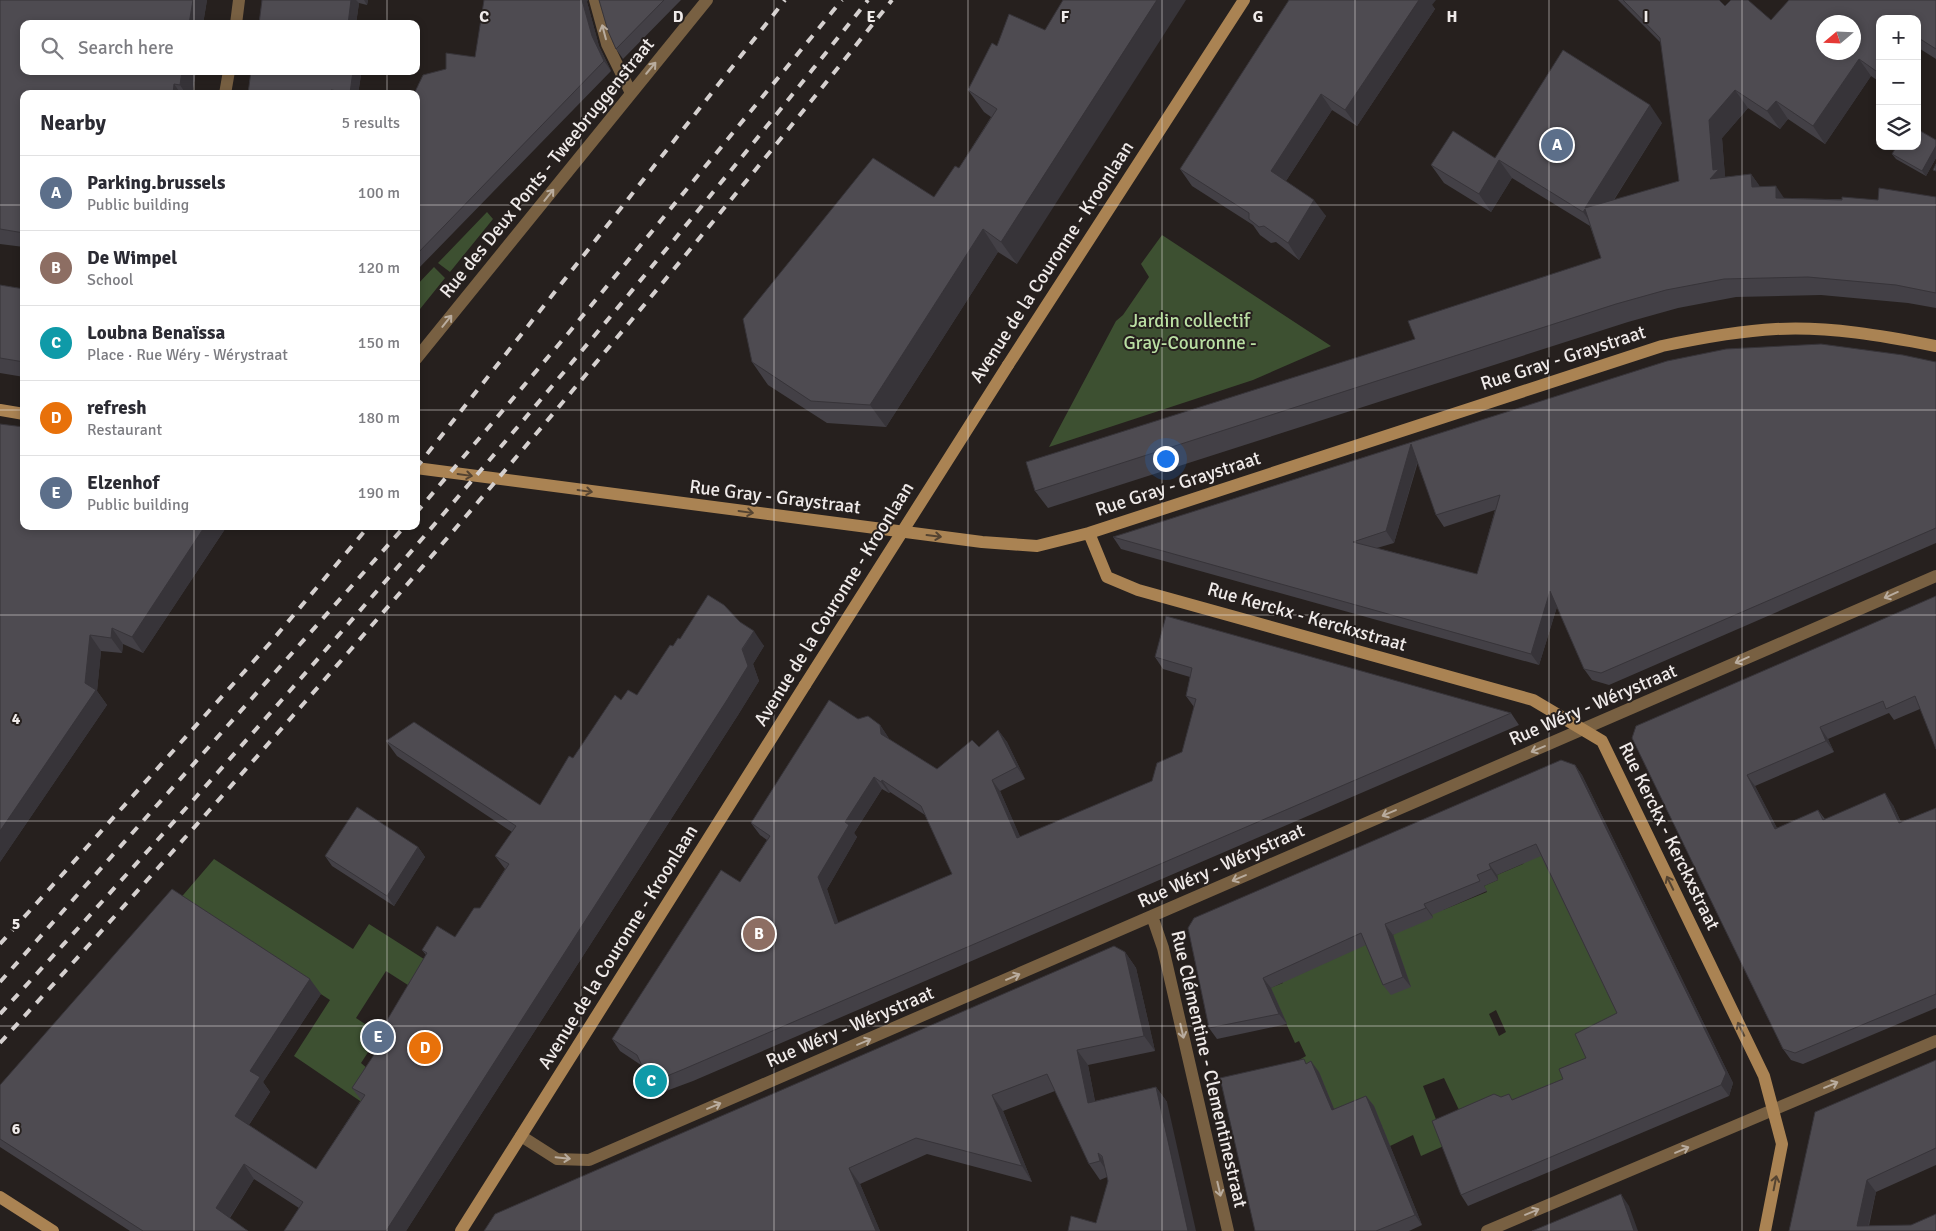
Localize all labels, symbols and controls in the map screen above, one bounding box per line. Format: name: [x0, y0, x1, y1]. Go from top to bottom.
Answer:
text: C: [479, 7, 489, 27]
text: D: [673, 7, 684, 27]
text: E: [866, 7, 876, 27]
text: F: [1061, 7, 1070, 27]
text: G: [1253, 7, 1263, 27]
text: H: [1447, 7, 1457, 27]
text: I: [1643, 7, 1649, 27]
north arrow: [1816, 15, 1861, 60]
map controls: [1876, 15, 1921, 150]
button: +: [1876, 15, 1921, 60]
search box: [20, 20, 420, 75]
one-way arrow: [599, 25, 608, 41]
street label: Rue des Deux Ponts - Tweebruggenstraat: [434, 33, 660, 303]
icon: search: [38, 34, 66, 62]
text: Search here: [78, 36, 174, 60]
button: −: [1876, 60, 1921, 105]
one-way arrow: [645, 62, 656, 75]
button: layers: [1876, 105, 1921, 150]
text: Nearby: [40, 110, 106, 136]
text: 5 results: [341, 113, 400, 133]
pin: A: [1541, 126, 1573, 164]
street label: Avenue de la Couronne - Kroonlaan: [965, 137, 1139, 387]
text: Parking.brussels: [87, 171, 225, 195]
text: A: [51, 183, 61, 203]
text: 100 m: [358, 183, 400, 203]
one-way arrow: [543, 189, 554, 202]
text: Public building: [87, 195, 189, 215]
text: De Wimpel: [87, 246, 177, 270]
text: B: [51, 258, 61, 278]
text: 120 m: [358, 258, 400, 278]
text: School: [87, 270, 133, 290]
park label: Jardin collectif Gray-Couronne -: [1123, 309, 1257, 355]
one-way arrow: [441, 315, 452, 328]
street label: Rue Gray - Graystraat: [1477, 320, 1649, 396]
text: Loubna Benaïssa: [87, 321, 225, 345]
text: C: [51, 333, 61, 353]
text: 150 m: [358, 333, 400, 353]
text: Place · Rue Wéry - Wérystraat: [87, 345, 288, 365]
text: refresh: [87, 396, 146, 420]
text: D: [51, 408, 61, 428]
text: 180 m: [358, 408, 400, 428]
text: Restaurant: [87, 420, 162, 440]
street label: Rue Gray - Graystraat: [1092, 446, 1264, 522]
your location: [1153, 446, 1179, 472]
one-way arrow: [456, 470, 472, 480]
text: Elzenhof: [87, 471, 159, 495]
street label: Rue Gray - Graystraat: [688, 475, 862, 519]
street label: Avenue de la Couronne - Kroonlaan: [749, 477, 919, 731]
text: E: [51, 483, 61, 503]
text: 190 m: [358, 483, 400, 503]
one-way arrow: [576, 486, 592, 496]
text: Public building: [87, 495, 189, 515]
one-way arrow: [737, 508, 753, 518]
one-way arrow: [925, 531, 941, 541]
street label: Rue Kerckx - Kerckxstraat: [1205, 577, 1410, 657]
one-way arrow: [1884, 591, 1899, 601]
one-way arrow: [1735, 656, 1750, 666]
street label: Rue Wéry - Wérystraat: [1505, 659, 1681, 751]
text: 4: [12, 709, 21, 729]
street label: Rue Kerckx - Kerckxstraat: [1613, 738, 1725, 934]
one-way arrow: [1531, 744, 1546, 754]
one-way arrow: [1381, 810, 1396, 819]
street label: Rue Wéry - Wérystraat: [1134, 818, 1308, 914]
street label: Avenue de la Couronne - Kroonlaan: [533, 820, 703, 1074]
one-way arrow: [1232, 874, 1247, 884]
one-way arrow: [1665, 876, 1675, 891]
text: 5: [12, 914, 20, 934]
pin: B: [743, 915, 775, 953]
street label: Rue Clémentine - Clementinestraat: [1165, 928, 1253, 1210]
one-way arrow: [1005, 972, 1020, 982]
street label: Rue Wéry - Wérystraat: [762, 981, 938, 1073]
pin: E: [362, 1018, 394, 1056]
one-way arrow: [1178, 1022, 1187, 1038]
one-way arrow: [1736, 1022, 1745, 1037]
pin: D: [409, 1029, 441, 1067]
one-way arrow: [856, 1036, 871, 1046]
pin: C: [635, 1062, 667, 1100]
one-way arrow: [1823, 1080, 1838, 1089]
one-way arrow: [706, 1100, 721, 1110]
text: 6: [12, 1119, 21, 1139]
one-way arrow: [1674, 1144, 1689, 1154]
one-way arrow: [555, 1153, 571, 1163]
one-way arrow: [1770, 1176, 1780, 1192]
one-way arrow: [1215, 1181, 1224, 1197]
one-way arrow: [1524, 1207, 1539, 1217]

